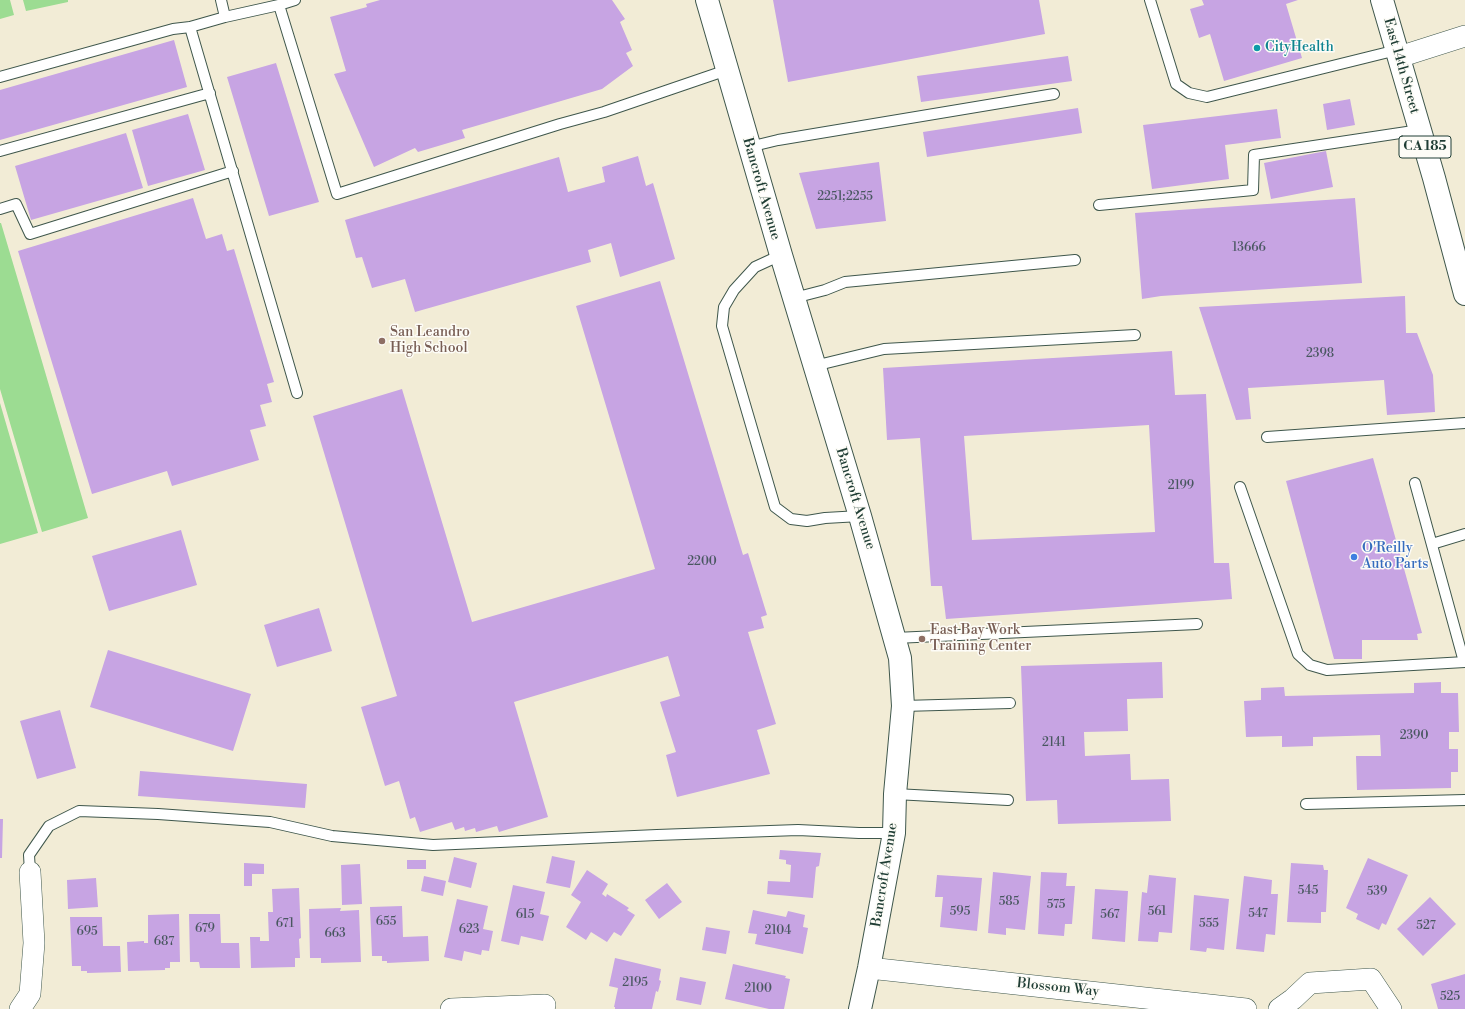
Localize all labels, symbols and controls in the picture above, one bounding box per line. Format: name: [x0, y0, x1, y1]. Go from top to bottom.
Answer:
street label: East 14th Street: [1379, 16, 1423, 116]
place label: CityHealth: [1265, 40, 1334, 56]
marker: CityHealth: [1252, 43, 1262, 53]
street label: Bancroft Avenue: [738, 136, 784, 242]
road number: CA 185: [1399, 136, 1451, 158]
house number: 2251;2255: [817, 190, 873, 204]
house number: 13666: [1232, 241, 1266, 255]
place label: San Leandro High School: [390, 325, 470, 358]
marker: San Leandro High School: [377, 336, 387, 346]
house number: 2398: [1306, 347, 1334, 361]
street label: Bancroft Avenue: [832, 446, 878, 552]
house number: 2199: [1168, 479, 1194, 493]
place label: O'Reilly Auto Parts: [1362, 541, 1428, 574]
marker: O'Reilly Auto Parts: [1349, 552, 1359, 562]
house number: 2200: [687, 555, 717, 569]
place label: East Bay Work Training Center: [930, 623, 1031, 656]
marker: East Bay Work Training Center: [917, 634, 927, 644]
house number: 2390: [1400, 729, 1428, 743]
house number: 2141: [1042, 736, 1066, 750]
street label: Bancroft Avenue: [868, 822, 902, 928]
house number: 545: [1298, 884, 1318, 898]
house number: 539: [1367, 885, 1387, 899]
house number: 585: [999, 895, 1019, 909]
house number: 575: [1047, 898, 1065, 912]
house number: 595: [950, 905, 970, 919]
house number: 561: [1148, 905, 1166, 919]
house number: 547: [1248, 907, 1268, 921]
house number: 615: [516, 908, 534, 922]
house number: 567: [1100, 908, 1120, 922]
house number: 655: [376, 915, 396, 929]
house number: 671: [276, 917, 294, 931]
house number: 555: [1199, 917, 1219, 931]
house number: 527: [1416, 919, 1436, 933]
house number: 679: [195, 922, 215, 936]
house number: 623: [459, 923, 479, 937]
house number: 2104: [765, 924, 791, 938]
house number: 695: [76, 925, 98, 939]
house number: 663: [324, 927, 346, 941]
house number: 687: [154, 935, 174, 949]
street label: Blossom Way: [1016, 975, 1100, 1001]
house number: 2195: [622, 976, 648, 990]
house number: 2100: [744, 982, 772, 996]
house number: 525: [1440, 990, 1460, 1004]

